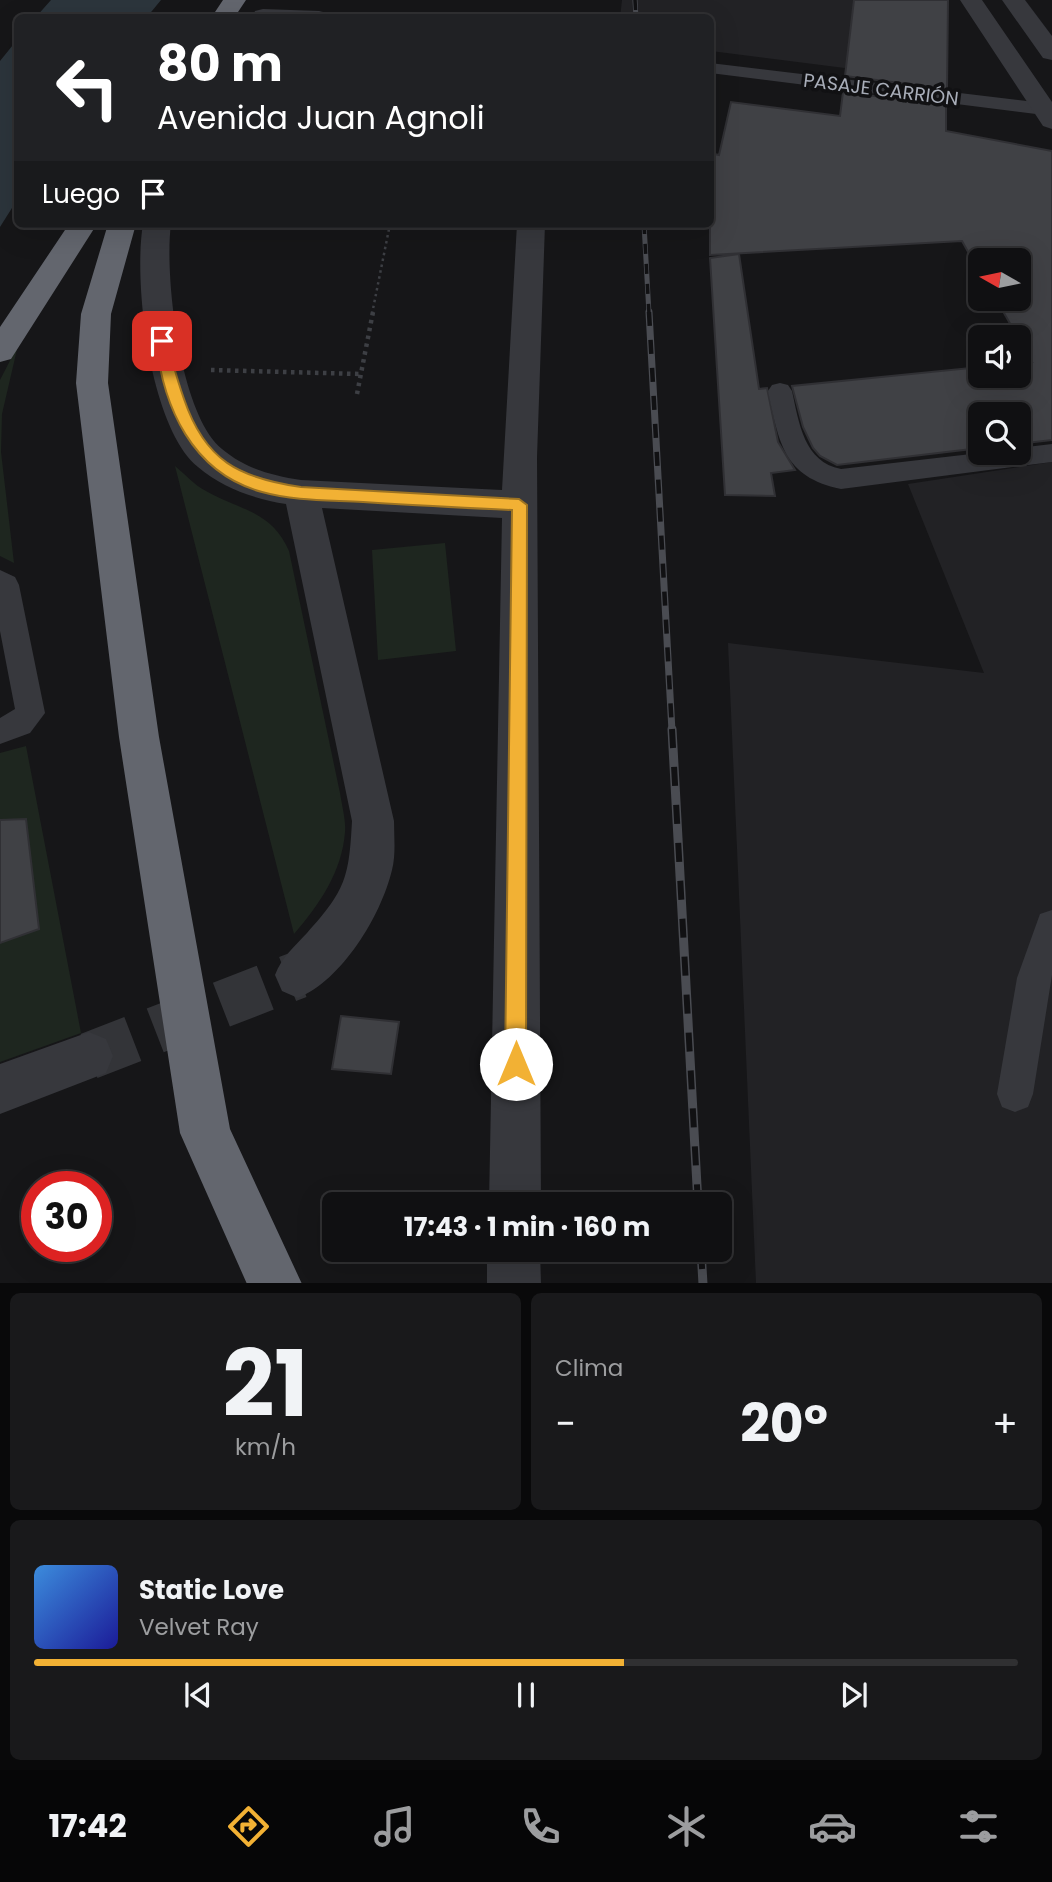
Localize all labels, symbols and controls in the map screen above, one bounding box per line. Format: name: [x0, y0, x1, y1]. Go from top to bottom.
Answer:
text: 80 m: [157, 30, 283, 98]
icon: left: [42, 42, 133, 133]
street label: PASAJE CARRIÓN: [802, 67, 960, 112]
text: Avenida Juan Agnoli: [157, 95, 485, 140]
icon: arrive: [134, 175, 172, 213]
text: Luego: [42, 176, 120, 212]
north arrow: [968, 248, 1031, 312]
map controls: [968, 248, 1031, 465]
pin: [132, 311, 192, 371]
icon: arrive: [143, 322, 181, 360]
button: sound: [968, 325, 1031, 388]
button: search: [968, 402, 1031, 465]
position arrow: [479, 1027, 553, 1101]
speed limit sign: 30: [21, 1171, 112, 1262]
text: 17:43 · 1 min · 160 m: [404, 1209, 650, 1245]
text: 21: [222, 1320, 309, 1448]
text: Clima: [555, 1352, 623, 1384]
text: 20°: [740, 1387, 828, 1460]
text: −: [555, 1397, 576, 1450]
text: +: [992, 1397, 1018, 1450]
text: km/h: [235, 1431, 296, 1463]
text: Static Love: [139, 1572, 284, 1608]
text: Velvet Ray: [139, 1611, 259, 1643]
icon: previous: [179, 1676, 217, 1714]
icon: pause: [507, 1676, 545, 1714]
icon: next: [835, 1676, 873, 1714]
icon: directions: [224, 1802, 273, 1851]
icon: music: [370, 1802, 419, 1851]
icon: phone: [516, 1802, 565, 1851]
icon: climate: [662, 1802, 711, 1851]
icon: car: [808, 1802, 857, 1851]
icon: filters: [954, 1802, 1003, 1851]
text: 17:42: [49, 1803, 127, 1848]

